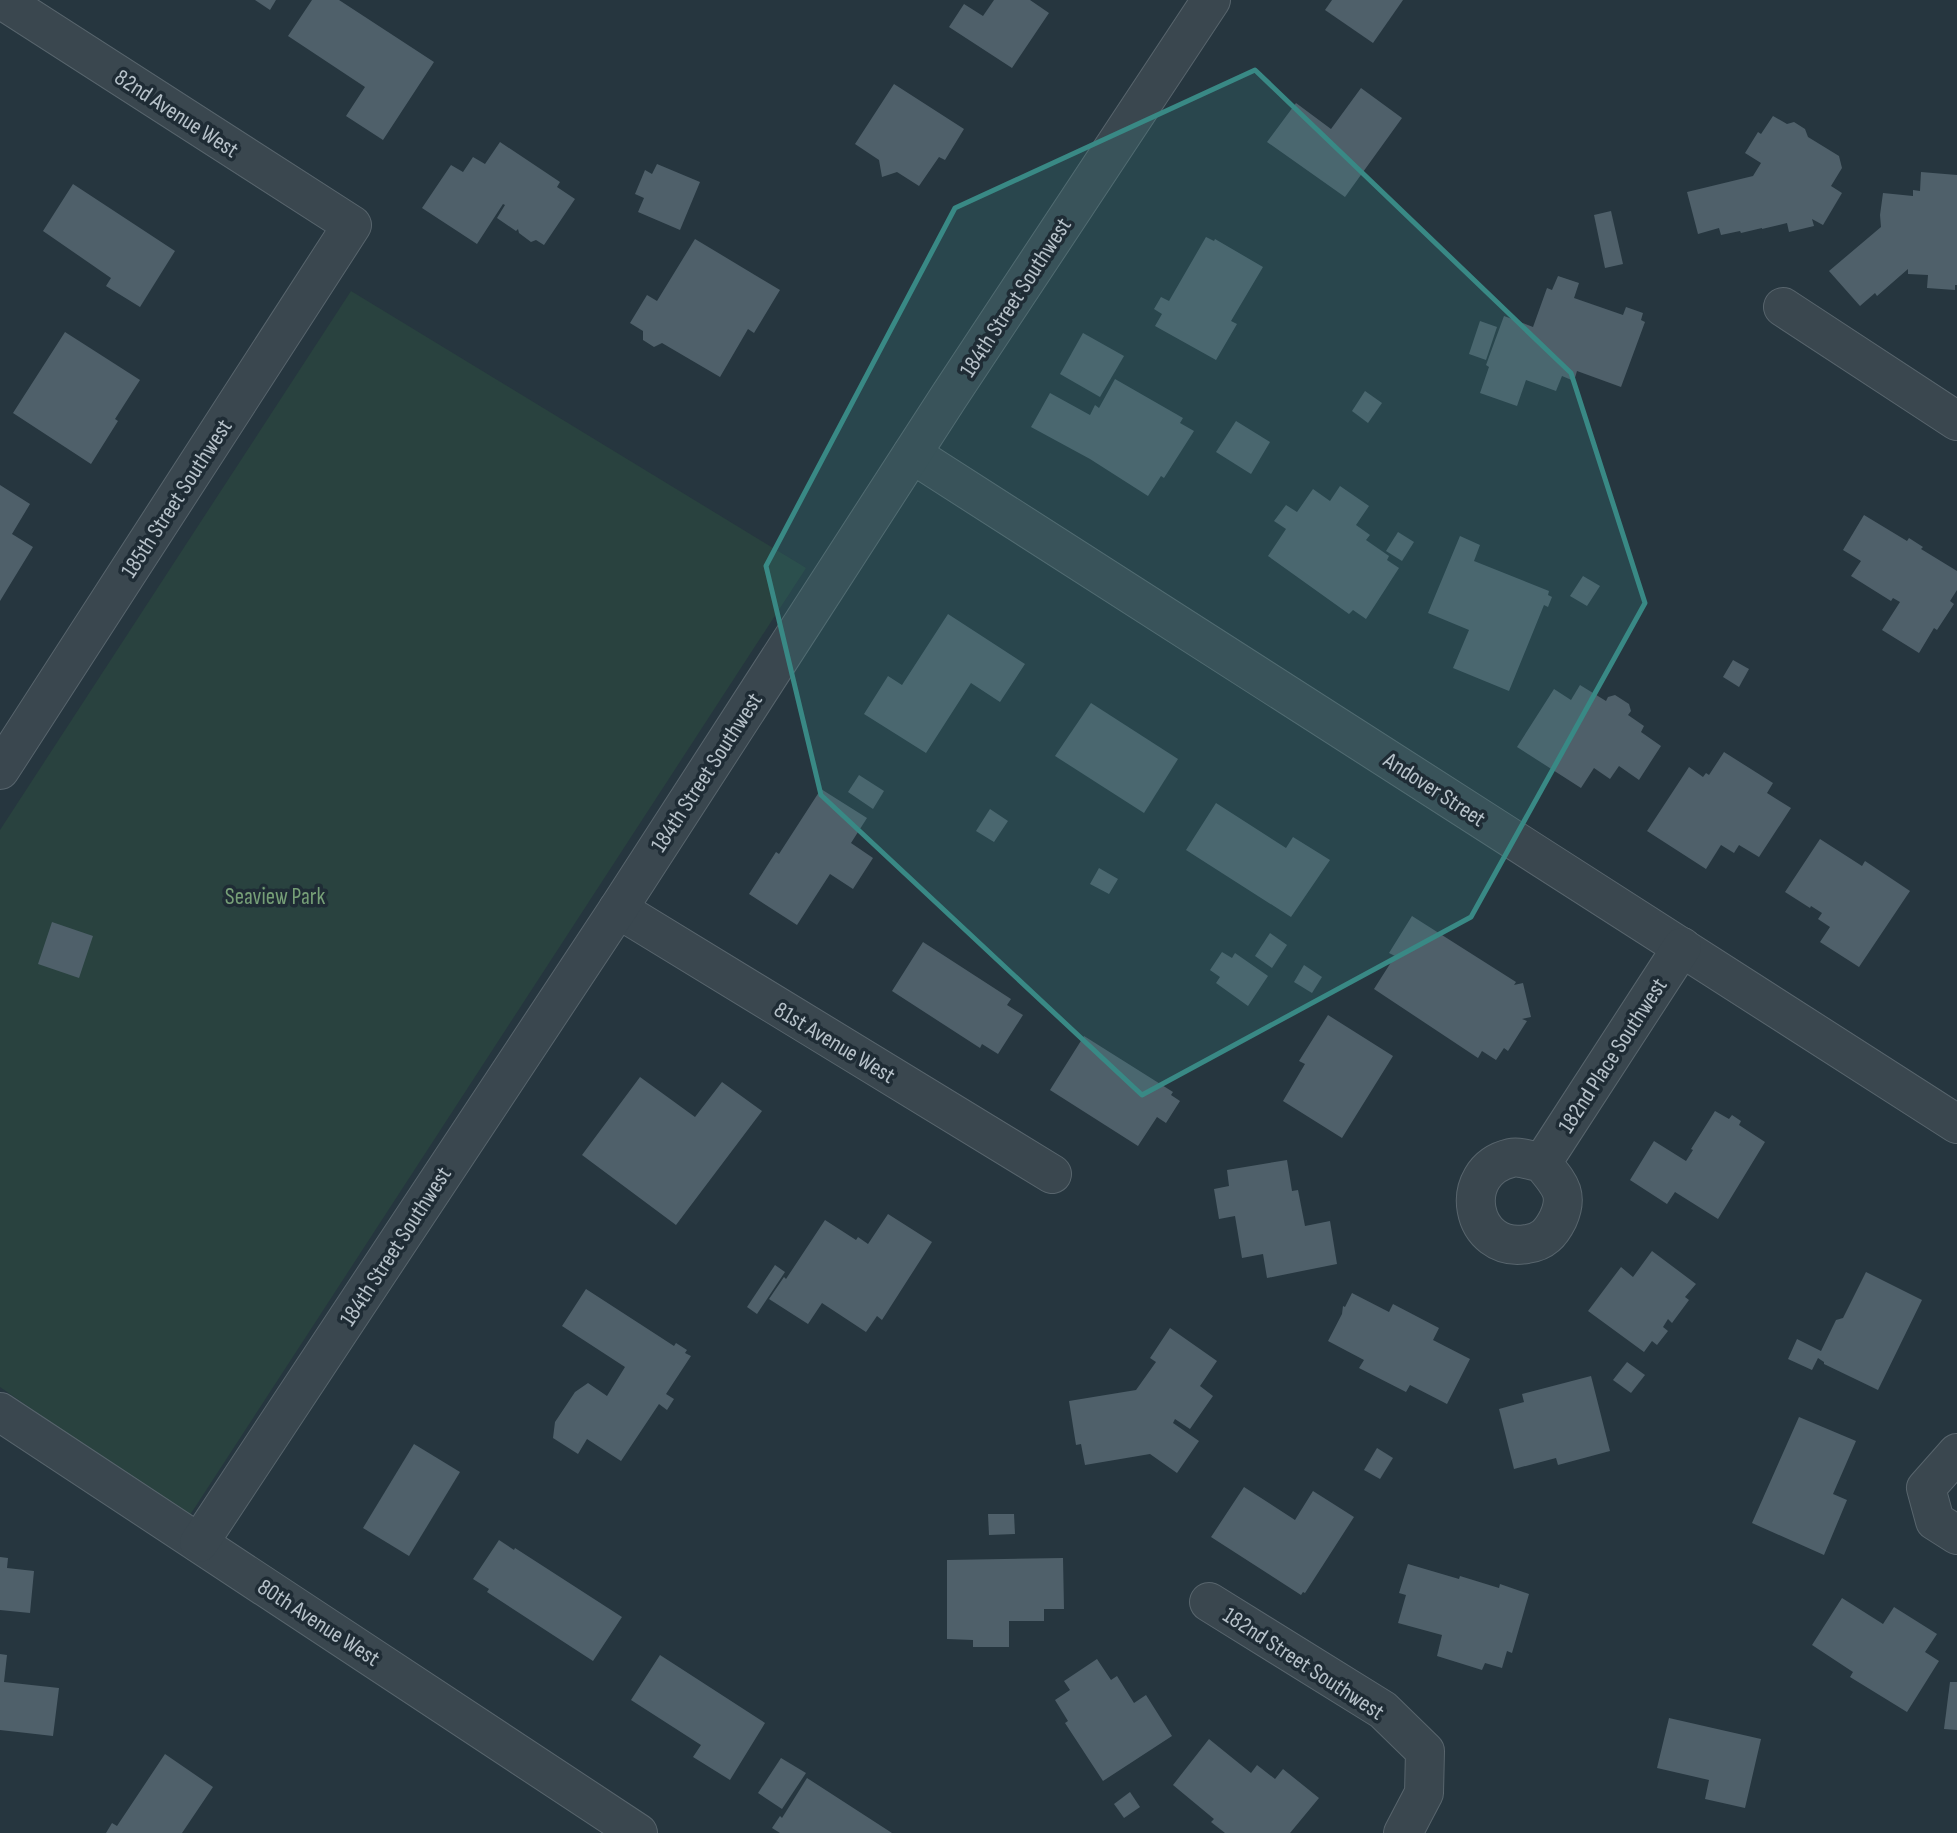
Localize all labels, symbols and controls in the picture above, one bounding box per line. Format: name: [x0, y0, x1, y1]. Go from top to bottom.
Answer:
street label: 82nd Avenue West: [109, 63, 244, 164]
street label: 184th Street Southwest: [954, 213, 1078, 382]
street label: 185th Street Southwest: [115, 414, 238, 583]
street label: 184th Street Southwest: [645, 688, 769, 857]
street label: Andover Street: [1377, 746, 1491, 833]
park label: Seaview Park: [225, 883, 325, 911]
street label: 182nd Place Southwest: [1552, 973, 1673, 1138]
street label: 81st Avenue West: [769, 996, 900, 1090]
street label: 184th Street Southwest: [334, 1162, 458, 1331]
street label: 80th Avenue West: [252, 1573, 385, 1673]
street label: 182nd Street Southwest: [1218, 1601, 1389, 1726]

